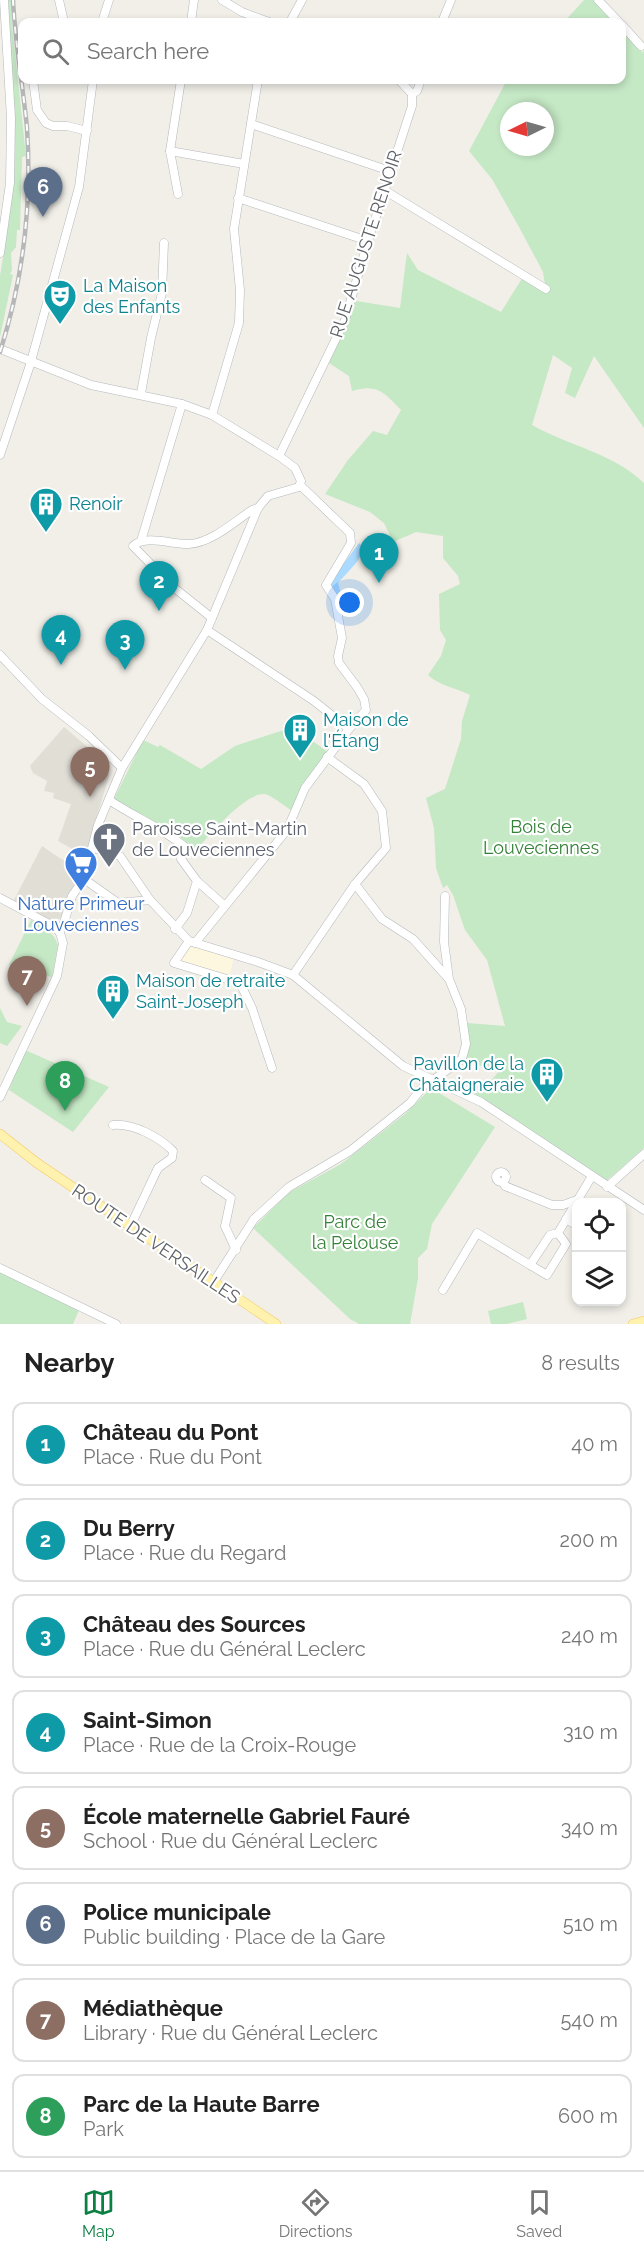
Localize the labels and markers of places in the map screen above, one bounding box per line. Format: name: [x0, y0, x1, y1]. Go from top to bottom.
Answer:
pin: 6: [24, 168, 63, 217]
place label: La Maison des Enfants: [83, 275, 180, 317]
theatre icon: La Maison des Enfants: [42, 278, 78, 325]
building icon: Renoir: [28, 486, 64, 533]
place label: Renoir: [69, 493, 123, 514]
pin: 1: [360, 534, 398, 583]
pin: 2: [140, 562, 178, 611]
pin: 4: [42, 616, 80, 665]
pin: 3: [106, 620, 144, 670]
place label: Maison de l'Étang: [323, 709, 409, 751]
building icon: Maison de l'Étang: [282, 712, 318, 759]
pin: 5: [70, 748, 110, 797]
place label: Paroisse Saint-Martin de Louveciennes: [132, 818, 307, 860]
church icon: Paroisse Saint-Martin de Louveciennes: [91, 821, 127, 868]
supermarket icon: Nature Primeur Louveciennes: [63, 845, 99, 892]
place label: Nature Primeur Louveciennes: [17, 893, 145, 935]
pin: 7: [8, 956, 46, 1006]
place label: Maison de retraite Saint-Joseph: [136, 970, 286, 1012]
building icon: Maison de retraite Saint-Joseph: [95, 973, 131, 1020]
place label: Pavillon de la Châtaigneraie: [409, 1053, 524, 1095]
building icon: Pavillon de la Châtaigneraie: [529, 1056, 565, 1103]
pin: 8: [46, 1062, 84, 1111]

